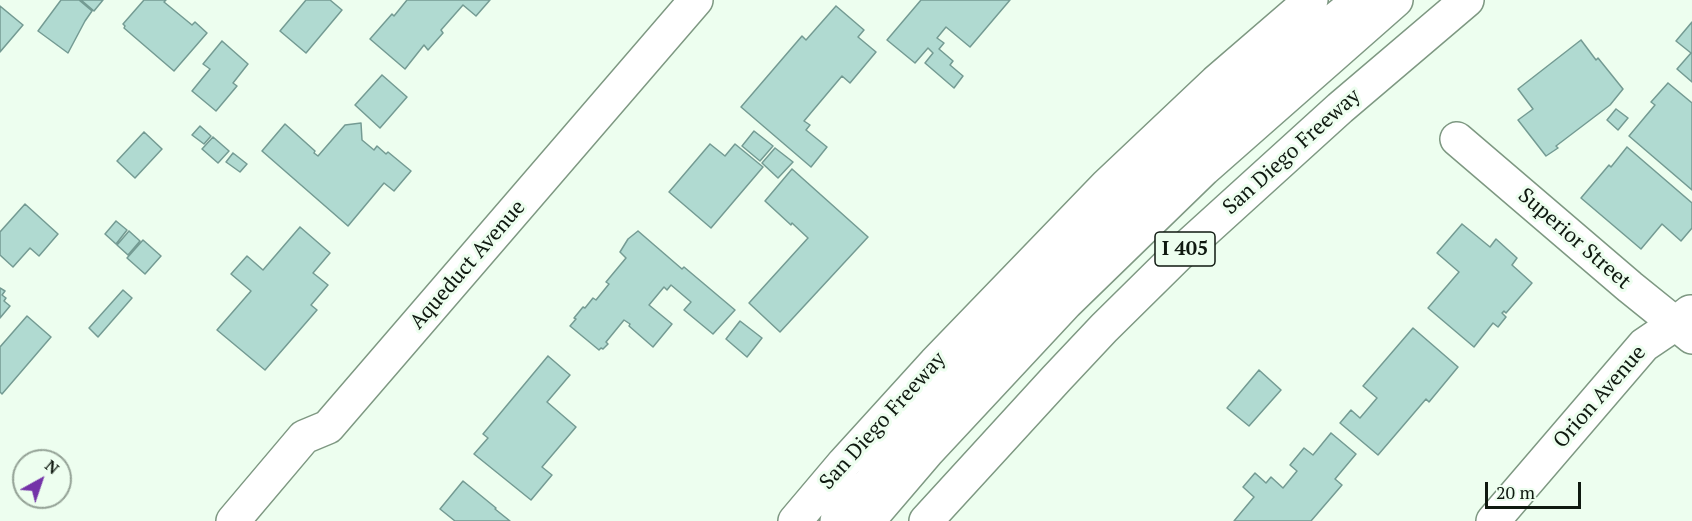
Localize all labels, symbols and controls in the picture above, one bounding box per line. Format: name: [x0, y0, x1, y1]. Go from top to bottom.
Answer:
street label: San Diego Freeway: [1218, 84, 1366, 220]
street label: Superior Street: [1513, 183, 1635, 295]
street label: Aqueduct Avenue: [405, 195, 531, 335]
road number: I 405: [1155, 232, 1215, 266]
street label: Orion Avenue: [1549, 340, 1651, 454]
street label: San Diego Freeway: [815, 347, 951, 495]
north arrow: [12, 449, 72, 509]
text: N: [41, 454, 64, 479]
scale bar: [1488, 470, 1584, 508]
text: 20 m: [1496, 480, 1535, 504]

